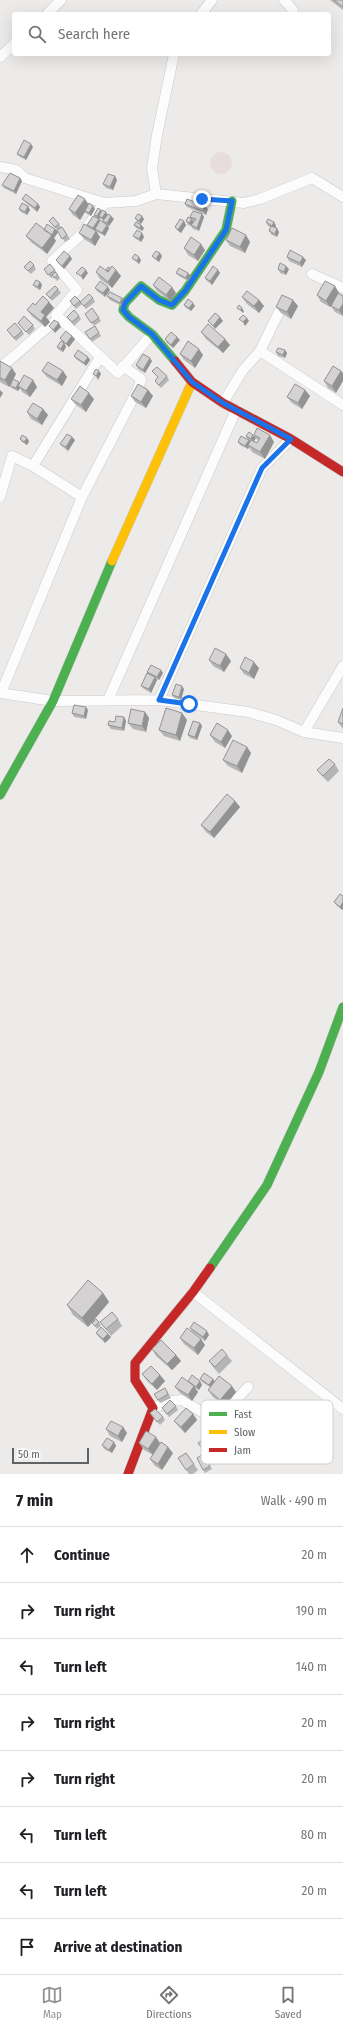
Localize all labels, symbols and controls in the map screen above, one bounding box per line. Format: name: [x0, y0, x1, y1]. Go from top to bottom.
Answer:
search box: [12, 12, 331, 56]
icon: search: [26, 23, 48, 45]
text: Search here: [58, 25, 130, 43]
route end: [193, 190, 211, 208]
route start: [180, 695, 198, 713]
legend: [201, 1400, 333, 1464]
text: Fast: [234, 1408, 252, 1421]
text: Slow: [234, 1426, 255, 1439]
text: Jam: [234, 1444, 251, 1457]
scale bar: [12, 1446, 89, 1465]
text: 50 m: [18, 1448, 40, 1461]
text: 7 min: [16, 1490, 53, 1511]
text: Walk · 490 m: [261, 1493, 327, 1508]
icon: ahead: [16, 1544, 38, 1566]
text: Continue: [54, 1546, 110, 1564]
text: 20 m: [301, 1547, 327, 1562]
icon: right: [16, 1600, 38, 1622]
text: Turn right: [54, 1602, 115, 1620]
text: 190 m: [296, 1603, 327, 1618]
icon: left: [16, 1656, 38, 1678]
text: Turn left: [54, 1658, 107, 1676]
text: 140 m: [296, 1659, 327, 1674]
icon: right: [16, 1712, 38, 1734]
text: Turn right: [54, 1714, 115, 1732]
text: 20 m: [301, 1715, 327, 1730]
icon: right: [16, 1768, 38, 1790]
text: Turn right: [54, 1770, 115, 1788]
text: 20 m: [301, 1771, 327, 1786]
icon: left: [16, 1824, 38, 1846]
text: Turn left: [54, 1826, 107, 1844]
text: 80 m: [301, 1827, 327, 1842]
icon: left: [16, 1880, 38, 1902]
text: Turn left: [54, 1882, 107, 1900]
text: 20 m: [301, 1883, 327, 1898]
icon: arrive: [16, 1936, 38, 1958]
text: Arrive at destination: [54, 1938, 182, 1956]
tab: Map: [41, 1984, 63, 2021]
tab: Directions: [146, 1984, 192, 2021]
tab: Saved: [275, 1984, 302, 2021]

